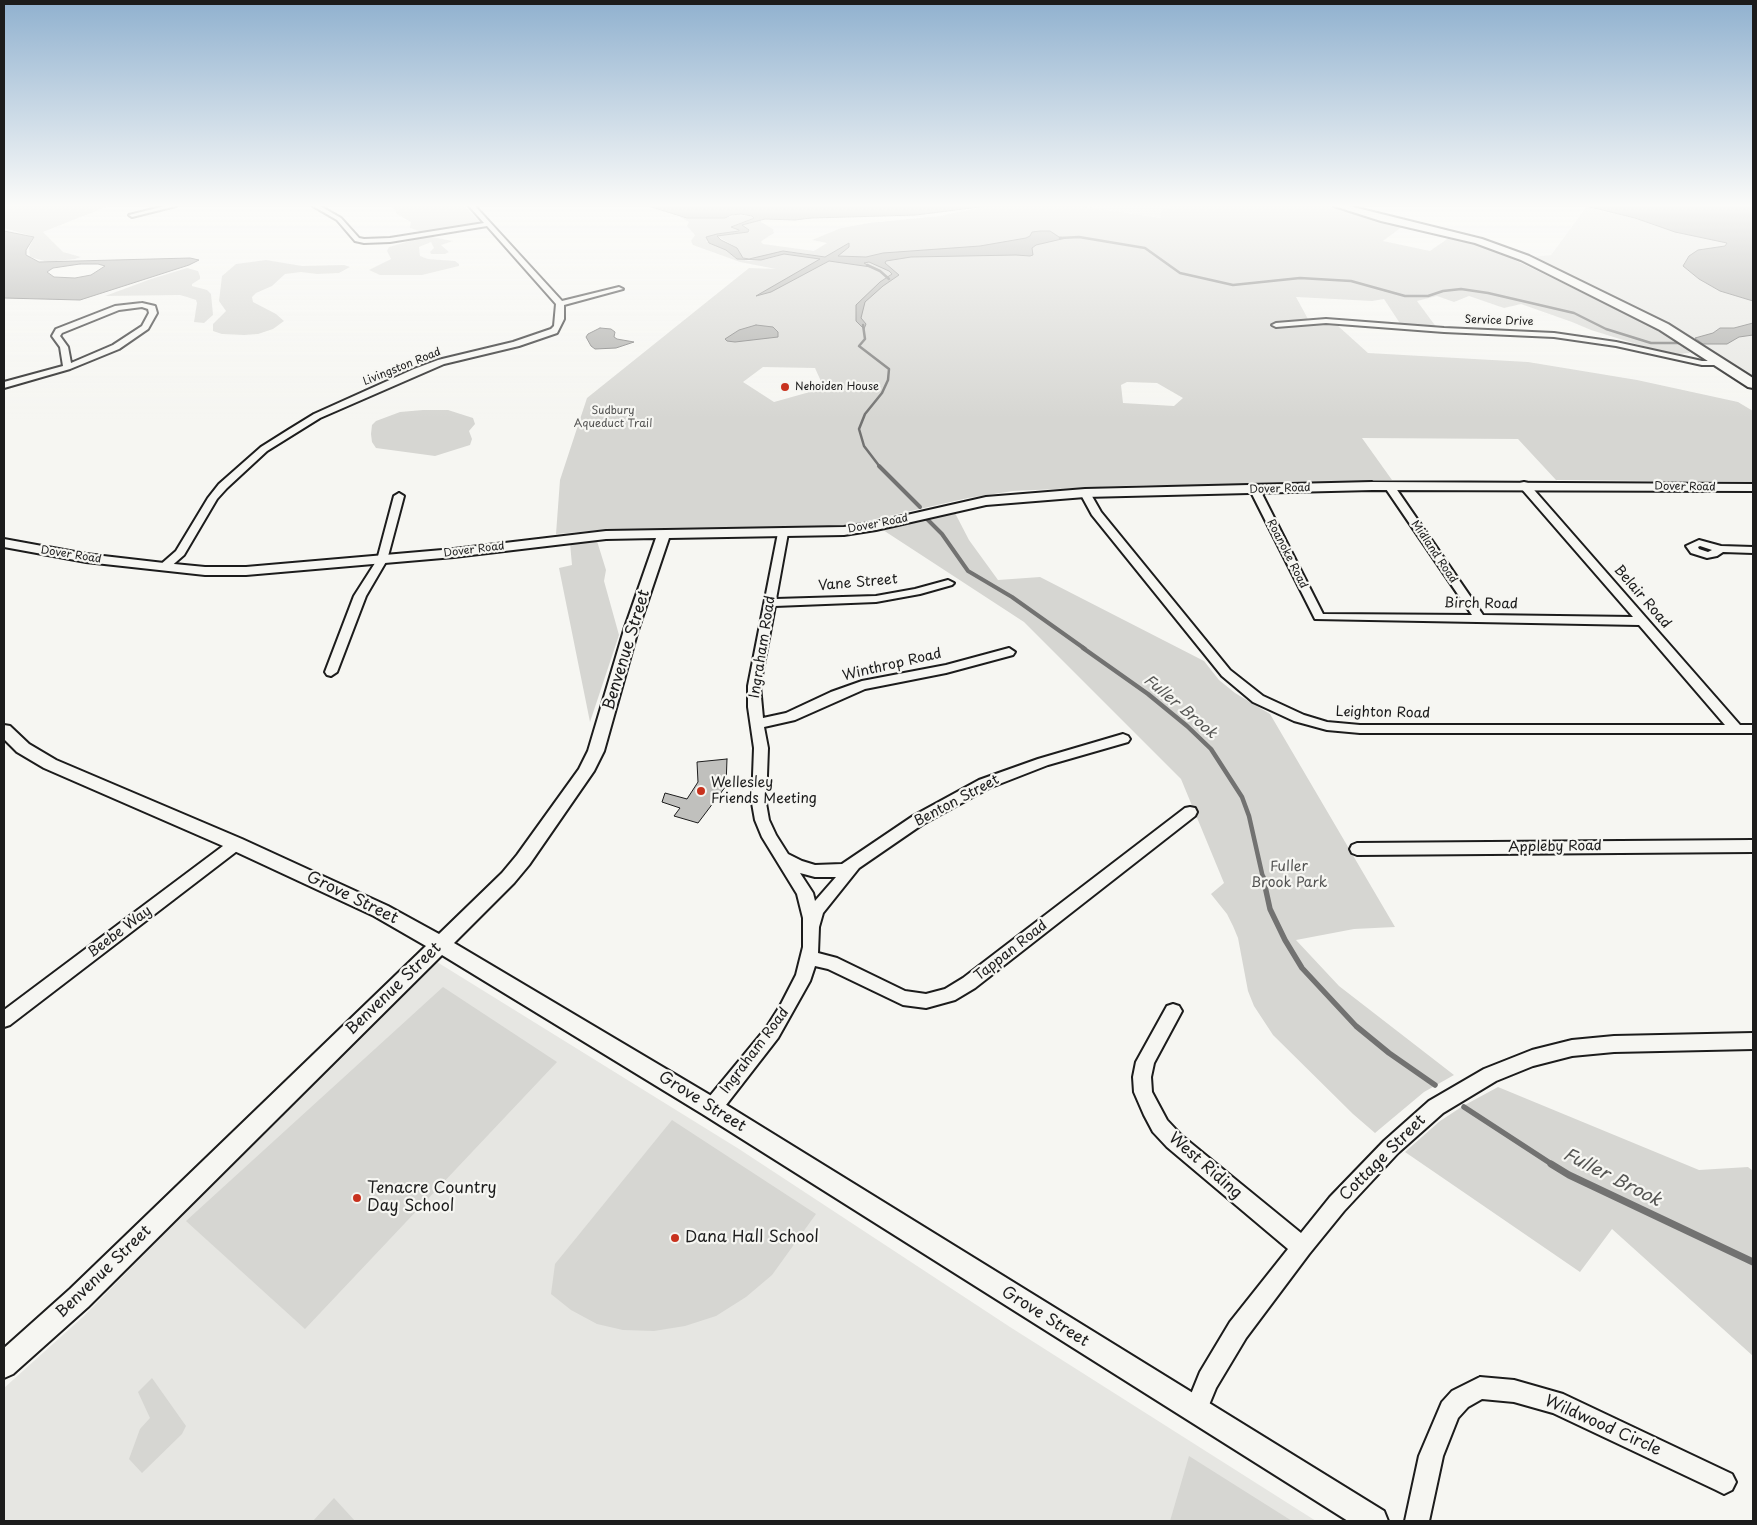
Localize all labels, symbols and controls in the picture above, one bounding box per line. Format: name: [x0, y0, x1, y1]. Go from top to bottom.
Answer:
street label: Service Drive: [1464, 313, 1534, 329]
street label: Livingston Road: [361, 345, 443, 389]
place label: Nehoiden House: [795, 380, 879, 394]
marker: Nehoiden House: [779, 381, 791, 393]
park label: Sudbury Aqueduct Trail: [574, 404, 652, 430]
street label: Dover Road: [1654, 480, 1716, 494]
street label: Dover Road: [1249, 481, 1311, 497]
street label: Dover Road: [847, 512, 909, 536]
street label: Roanoke Road: [1264, 517, 1310, 591]
street label: Midland Road: [1408, 518, 1460, 586]
street label: Dover Road: [443, 540, 505, 560]
street label: Dover Road: [40, 544, 102, 566]
street label: Belair Road: [1610, 562, 1674, 632]
street label: Vane Street: [818, 571, 898, 595]
street label: Benvenue Street: [600, 587, 654, 713]
street label: Ingraham Road: [747, 595, 779, 699]
street label: Birch Road: [1444, 595, 1518, 613]
street label: Winthrop Road: [841, 645, 943, 685]
water label: Fuller Brook: [1140, 671, 1220, 743]
street label: Leighton Road: [1335, 704, 1431, 722]
street label: Benton Street: [912, 772, 1002, 830]
place label: Wellesley Friends Meeting: [711, 775, 817, 808]
marker: Wellesley Friends Meeting: [695, 785, 707, 797]
street label: Appleby Road: [1508, 838, 1602, 856]
park label: Fuller Brook Park: [1251, 859, 1327, 892]
street label: Grove Street: [303, 868, 401, 928]
street label: Beebe Way: [85, 903, 155, 961]
street label: Tappan Road: [971, 917, 1051, 985]
street label: Benvenue Street: [342, 939, 446, 1039]
street label: Ingraham Road: [717, 1005, 793, 1097]
street label: Grove Street: [655, 1068, 749, 1136]
street label: Cottage Street: [1336, 1111, 1430, 1205]
street label: West Riding: [1164, 1129, 1246, 1203]
water label: Fuller Brook: [1559, 1144, 1665, 1212]
place label: Tenacre Country Day School: [367, 1179, 497, 1217]
marker: Tenacre Country Day School: [351, 1192, 363, 1204]
street label: Benvenue Street: [52, 1222, 156, 1322]
place label: Dana Hall School: [685, 1228, 819, 1248]
marker: Dana Hall School: [669, 1232, 681, 1244]
street label: Grove Street: [998, 1283, 1092, 1351]
street label: Wildwood Circle: [1542, 1392, 1664, 1460]

